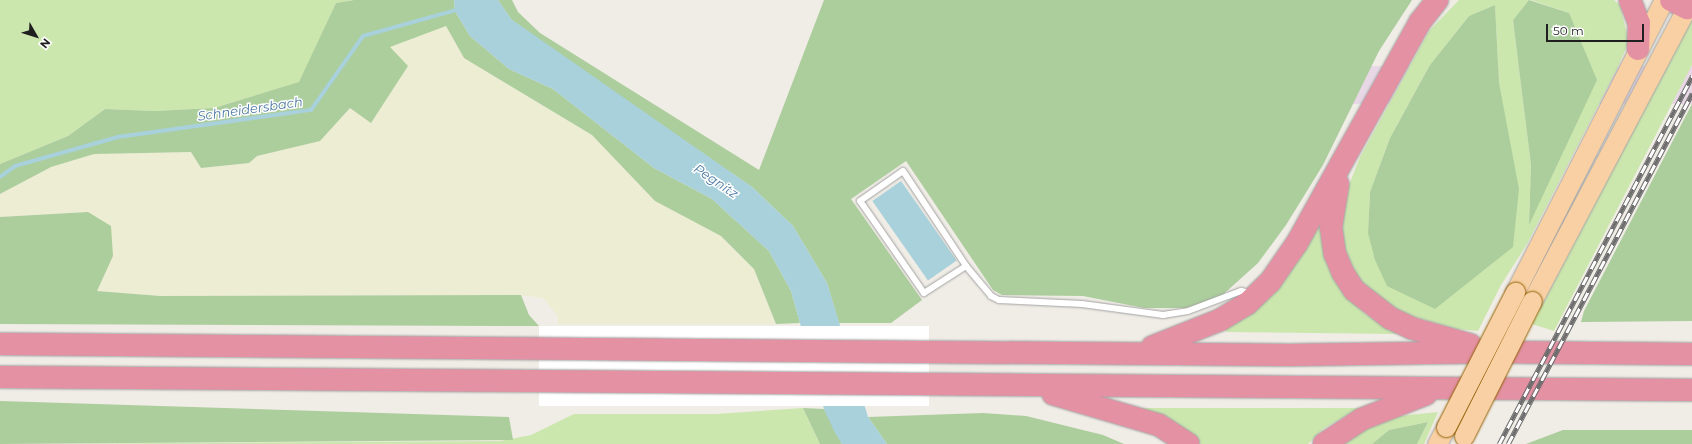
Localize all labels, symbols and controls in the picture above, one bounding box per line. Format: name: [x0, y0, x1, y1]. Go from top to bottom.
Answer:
north arrow: [16, 16, 56, 56]
scale bar: [1548, 16, 1646, 42]
text: 50 m: [1553, 23, 1584, 38]
text: N: [37, 36, 54, 51]
water label: Schneidersbach: [196, 94, 304, 124]
water label: Pegnitz: [691, 161, 741, 201]

